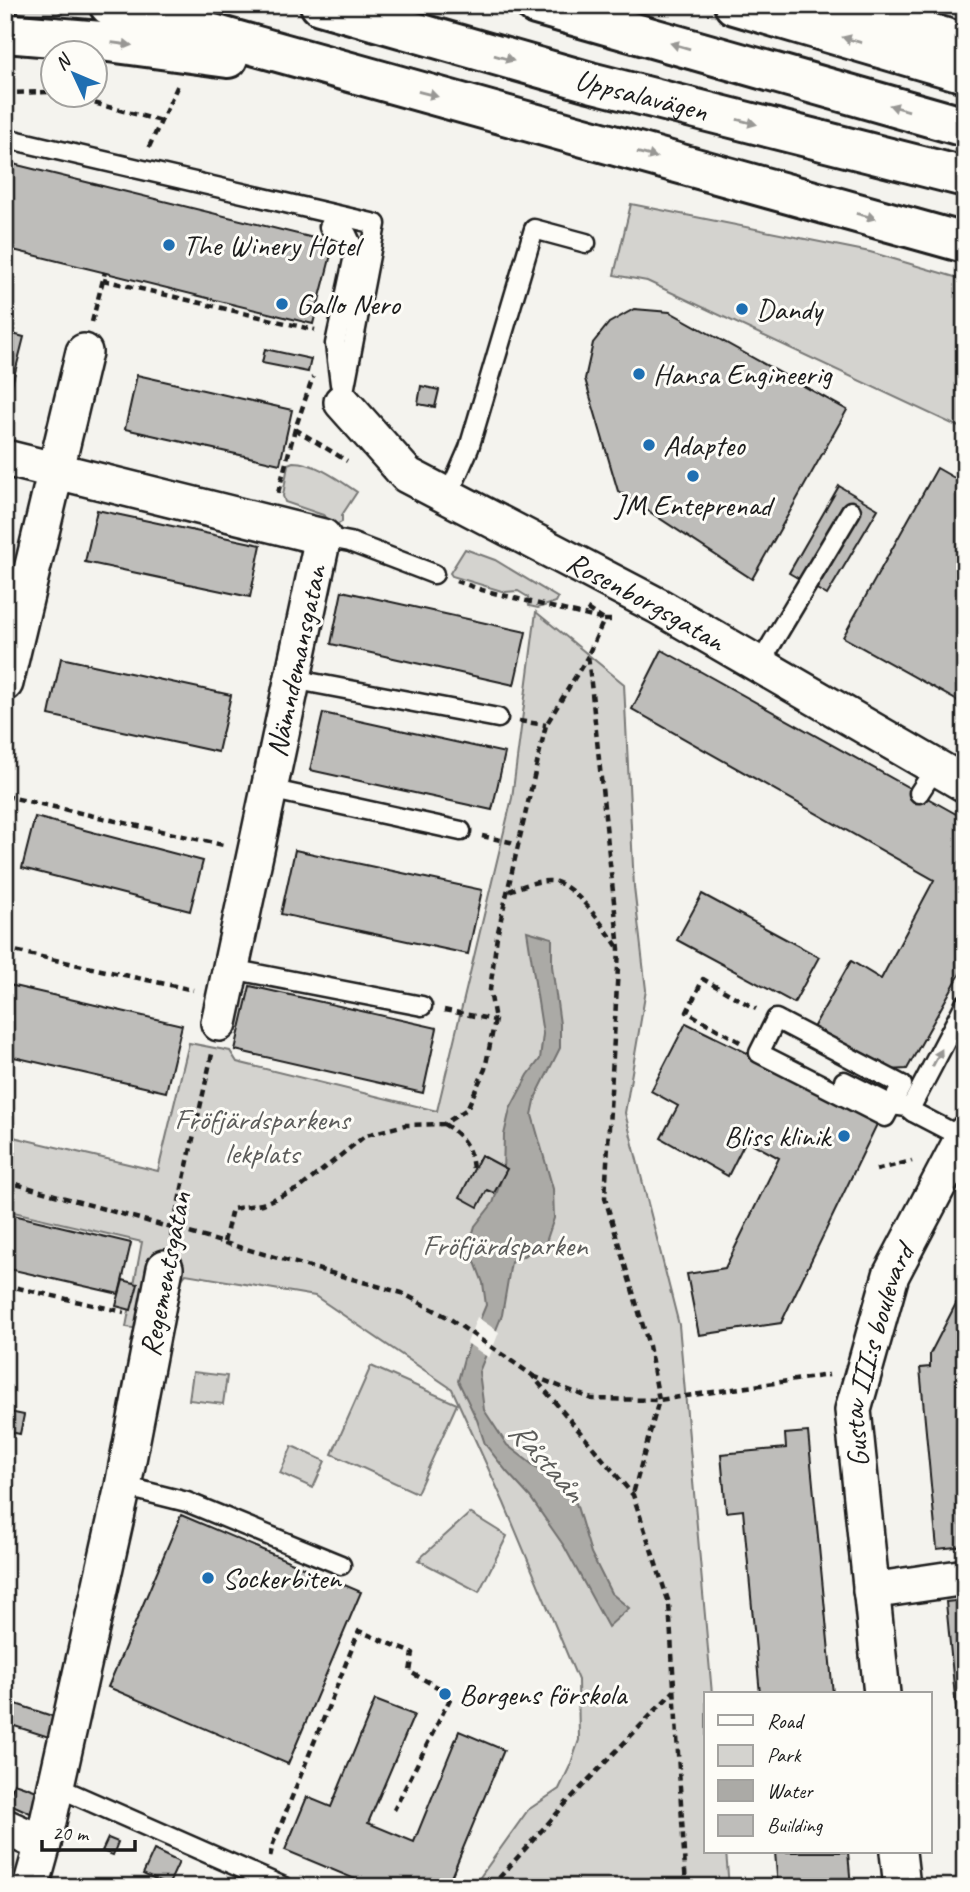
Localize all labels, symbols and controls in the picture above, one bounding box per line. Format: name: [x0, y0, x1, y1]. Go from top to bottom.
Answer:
one-way arrow: [841, 34, 863, 45]
north arrow: [38, 38, 108, 108]
one-way arrow: [111, 38, 133, 49]
one-way arrow: [669, 40, 691, 51]
text: N: [50, 48, 77, 75]
one-way arrow: [494, 53, 515, 63]
street label: Uppsalavägen: [571, 60, 712, 130]
one-way arrow: [418, 90, 439, 100]
one-way arrow: [888, 103, 909, 113]
one-way arrow: [736, 117, 758, 128]
one-way arrow: [636, 150, 658, 161]
one-way arrow: [856, 211, 877, 221]
place label: The Winery Hotel: [183, 226, 364, 264]
marker: The Winery Hotel: [161, 237, 177, 253]
place label: Gallo Nero: [296, 285, 401, 323]
place label: Dandy: [756, 290, 825, 328]
marker: Gallo Nero: [274, 296, 290, 312]
marker: Dandy: [734, 301, 750, 317]
place label: Hansa Engineerig: [653, 355, 833, 393]
marker: Hansa Engineerig: [631, 366, 647, 382]
place label: Adapteo: [663, 426, 746, 464]
marker: Adapteo: [641, 437, 657, 453]
marker: JM Enteprenad: [685, 468, 701, 484]
place label: JM Enteprenad: [613, 486, 775, 524]
street label: Rosenborgsgatan: [560, 543, 733, 660]
street label: Nämndemansgatan: [257, 560, 335, 760]
one-way arrow: [931, 1048, 942, 1068]
park label: Fröfjärdsparkens lekplats: [174, 1100, 352, 1172]
place label: Bliss klinik: [724, 1117, 832, 1155]
marker: Bliss klinik: [836, 1128, 852, 1144]
street label: Regementsgatan: [130, 1188, 200, 1360]
park label: Fröfjärdsparken: [423, 1226, 589, 1264]
street label: Gustav III:s boulevard: [834, 1234, 925, 1469]
water label: Råstaån: [500, 1412, 596, 1512]
place label: Sockerbiten: [222, 1559, 342, 1597]
marker: Sockerbiten: [200, 1570, 216, 1586]
place label: Borgens förskola: [459, 1675, 628, 1713]
marker: Borgens förskola: [437, 1686, 453, 1702]
legend: [704, 1692, 932, 1854]
text: Road: [767, 1708, 806, 1734]
text: Park: [767, 1742, 802, 1768]
text: Water: [767, 1778, 814, 1804]
scale bar: [42, 1808, 135, 1852]
text: Building: [767, 1812, 824, 1838]
text: 20 m: [52, 1820, 90, 1846]

